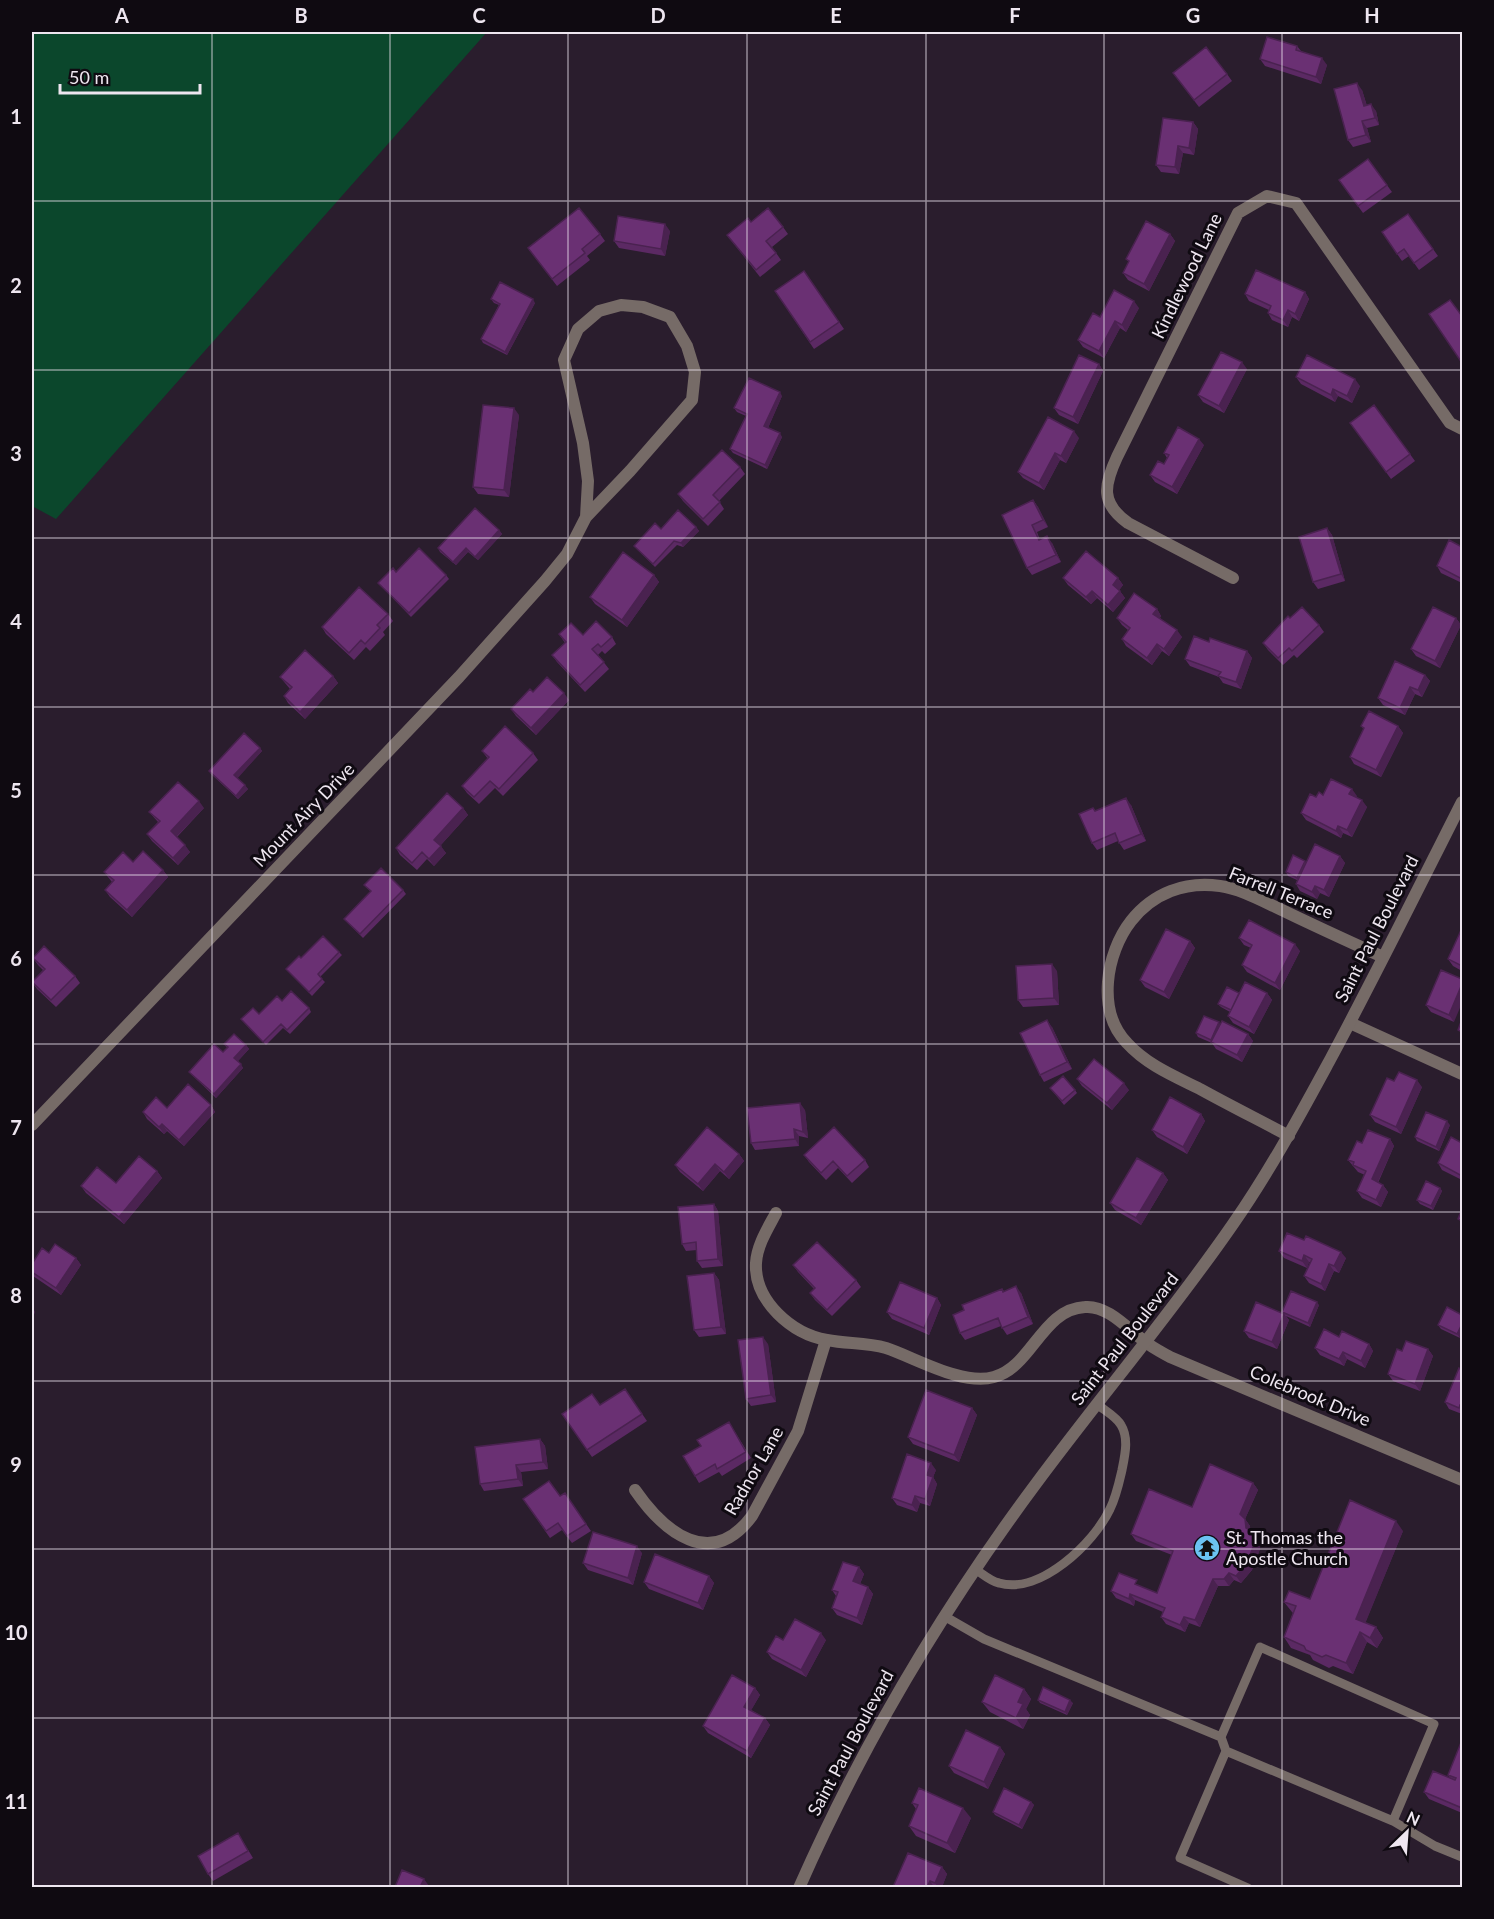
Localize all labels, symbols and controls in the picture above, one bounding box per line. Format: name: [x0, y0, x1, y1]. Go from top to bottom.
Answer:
text: A: [114, 3, 129, 27]
text: B: [294, 3, 308, 27]
text: C: [472, 3, 486, 27]
text: D: [650, 3, 666, 27]
text: E: [830, 3, 842, 27]
text: F: [1009, 3, 1021, 27]
text: G: [1186, 3, 1200, 27]
text: H: [1364, 3, 1380, 27]
scale bar: [60, 57, 200, 95]
text: 50 m: [69, 66, 109, 88]
text: 1: [10, 104, 22, 128]
street label: Kindlewood Lane: [1146, 209, 1226, 342]
text: 2: [10, 273, 22, 297]
text: 3: [10, 441, 22, 465]
text: 4: [10, 609, 22, 633]
street label: Mount Airy Drive: [248, 758, 359, 871]
text: 5: [10, 778, 22, 802]
street label: Saint Paul Boulevard: [1330, 851, 1423, 1006]
street label: Farrell Terrace: [1226, 861, 1337, 923]
text: 6: [10, 946, 22, 970]
text: 7: [10, 1115, 22, 1139]
street label: Saint Paul Boulevard: [1066, 1268, 1183, 1409]
text: 8: [10, 1283, 22, 1307]
street label: Colebrook Drive: [1247, 1360, 1374, 1430]
street label: Radnor Lane: [719, 1422, 787, 1519]
text: 9: [10, 1452, 22, 1476]
place label: St. Thomas the Apostle Church: [1226, 1526, 1348, 1569]
temple icon: St. Thomas the Apostle Church: [1192, 1533, 1222, 1563]
text: 10: [4, 1620, 28, 1644]
street label: Saint Paul Boulevard: [802, 1666, 898, 1819]
text: 11: [4, 1789, 28, 1813]
north arrow: [1377, 1802, 1437, 1862]
text: N: [1404, 1807, 1423, 1829]

